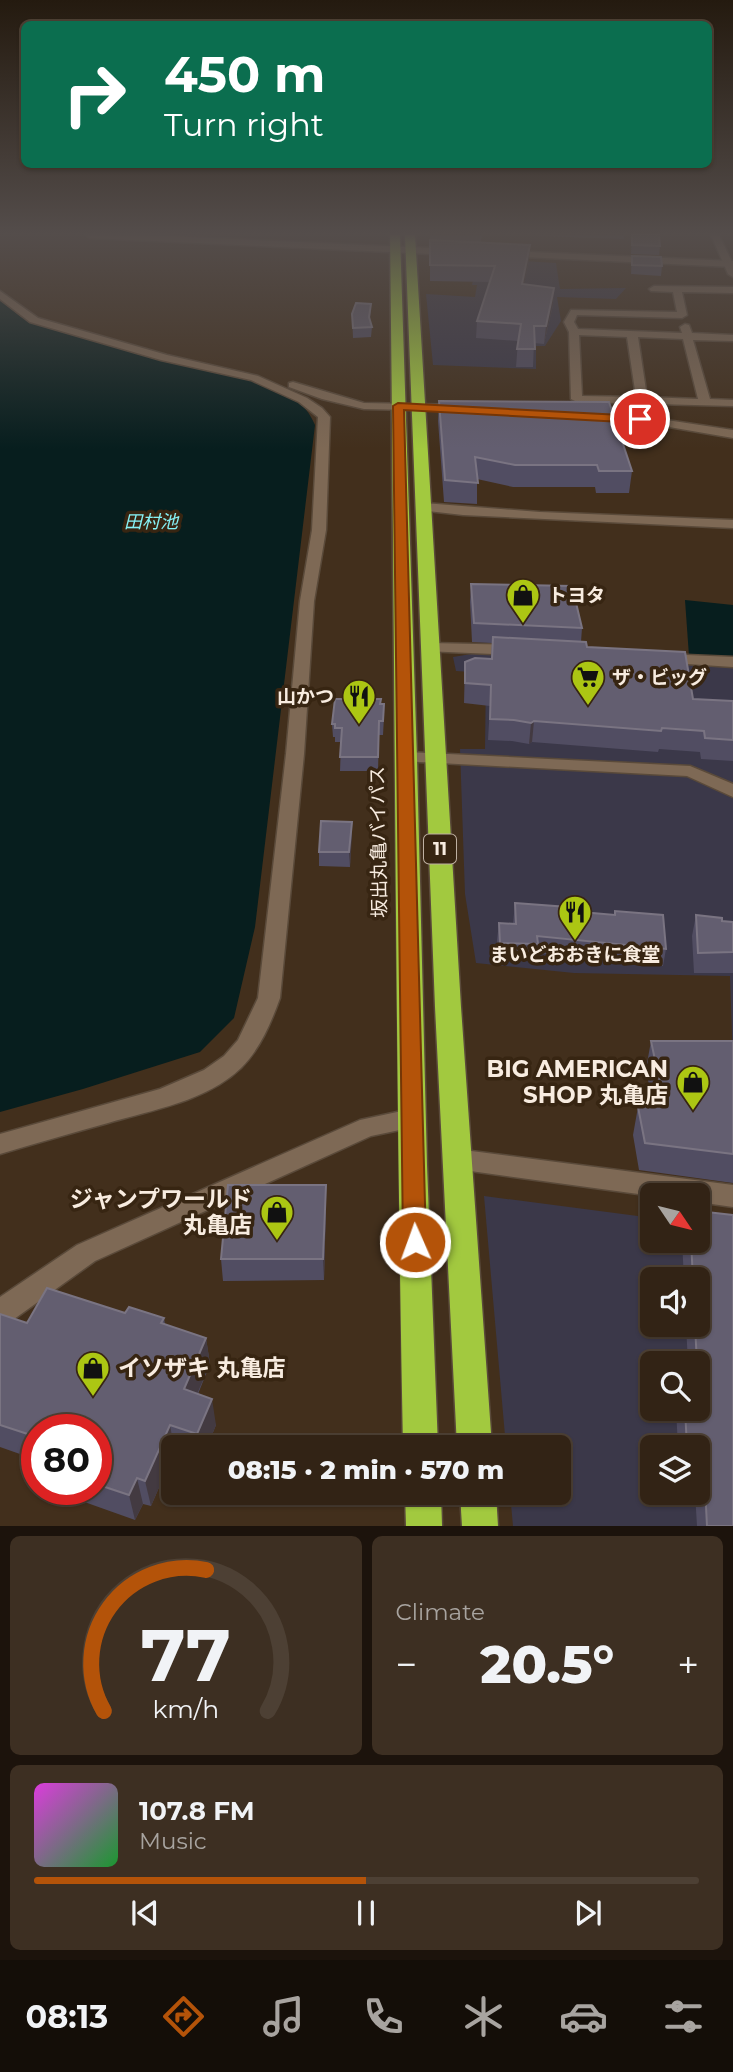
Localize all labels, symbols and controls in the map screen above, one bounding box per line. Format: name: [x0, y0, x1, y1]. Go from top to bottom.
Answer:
text: 450 m: [164, 45, 325, 104]
icon: right: [49, 49, 140, 140]
text: Turn right: [164, 105, 324, 144]
pin: [610, 389, 670, 449]
icon: arrive: [621, 400, 659, 438]
water label: 田村池: [124, 511, 180, 533]
shop icon: トヨタ: [504, 576, 542, 625]
place label: トヨタ: [548, 584, 605, 607]
supermarket icon: ザ・ビッグ: [569, 658, 607, 707]
place label: ザ・ビッグ: [612, 666, 707, 689]
restaurant icon: 山かつ: [340, 677, 378, 726]
place label: 山かつ: [277, 685, 334, 708]
street label: 坂出丸亀バイパス: [366, 766, 391, 918]
road number: 11: [424, 834, 456, 864]
restaurant icon: まいどおおきに食堂: [556, 893, 594, 942]
place label: まいどおおきに食堂: [489, 943, 661, 966]
place label: BIG AMERICAN SHOP 丸亀店: [487, 1055, 668, 1109]
shop icon: BIG AMERICAN SHOP 丸亀店: [674, 1063, 712, 1112]
north arrow: [640, 1183, 710, 1253]
map controls: [640, 1183, 710, 1505]
place label: ジャンプワールド 丸亀店: [70, 1185, 252, 1239]
shop icon: ジャンプワールド 丸亀店: [258, 1193, 296, 1242]
position arrow: [378, 1205, 452, 1279]
button: sound: [640, 1267, 710, 1337]
shop icon: イソザキ 丸亀店: [74, 1349, 112, 1398]
button: search: [640, 1351, 710, 1421]
place label: イソザキ 丸亀店: [118, 1354, 286, 1382]
speed limit sign: 80: [21, 1414, 112, 1505]
button: layers: [640, 1435, 710, 1505]
text: 08:15 · 2 min · 570 m: [228, 1454, 504, 1486]
text: Climate: [396, 1598, 485, 1626]
text: 77: [141, 1612, 231, 1700]
text: 20.5°: [480, 1633, 614, 1696]
text: −: [396, 1641, 417, 1688]
text: +: [677, 1641, 699, 1688]
text: km/h: [152, 1694, 219, 1724]
text: 107.8 FM: [139, 1795, 255, 1827]
text: Music: [139, 1827, 207, 1855]
icon: previous: [126, 1894, 164, 1932]
icon: pause: [347, 1894, 385, 1932]
icon: next: [569, 1894, 607, 1932]
icon: directions: [159, 1992, 208, 2041]
icon: music: [259, 1992, 308, 2041]
icon: phone: [359, 1992, 408, 2041]
icon: climate: [459, 1992, 508, 2041]
icon: car: [559, 1992, 608, 2041]
icon: filters: [659, 1992, 708, 2041]
text: 08:13: [25, 1997, 108, 2036]

